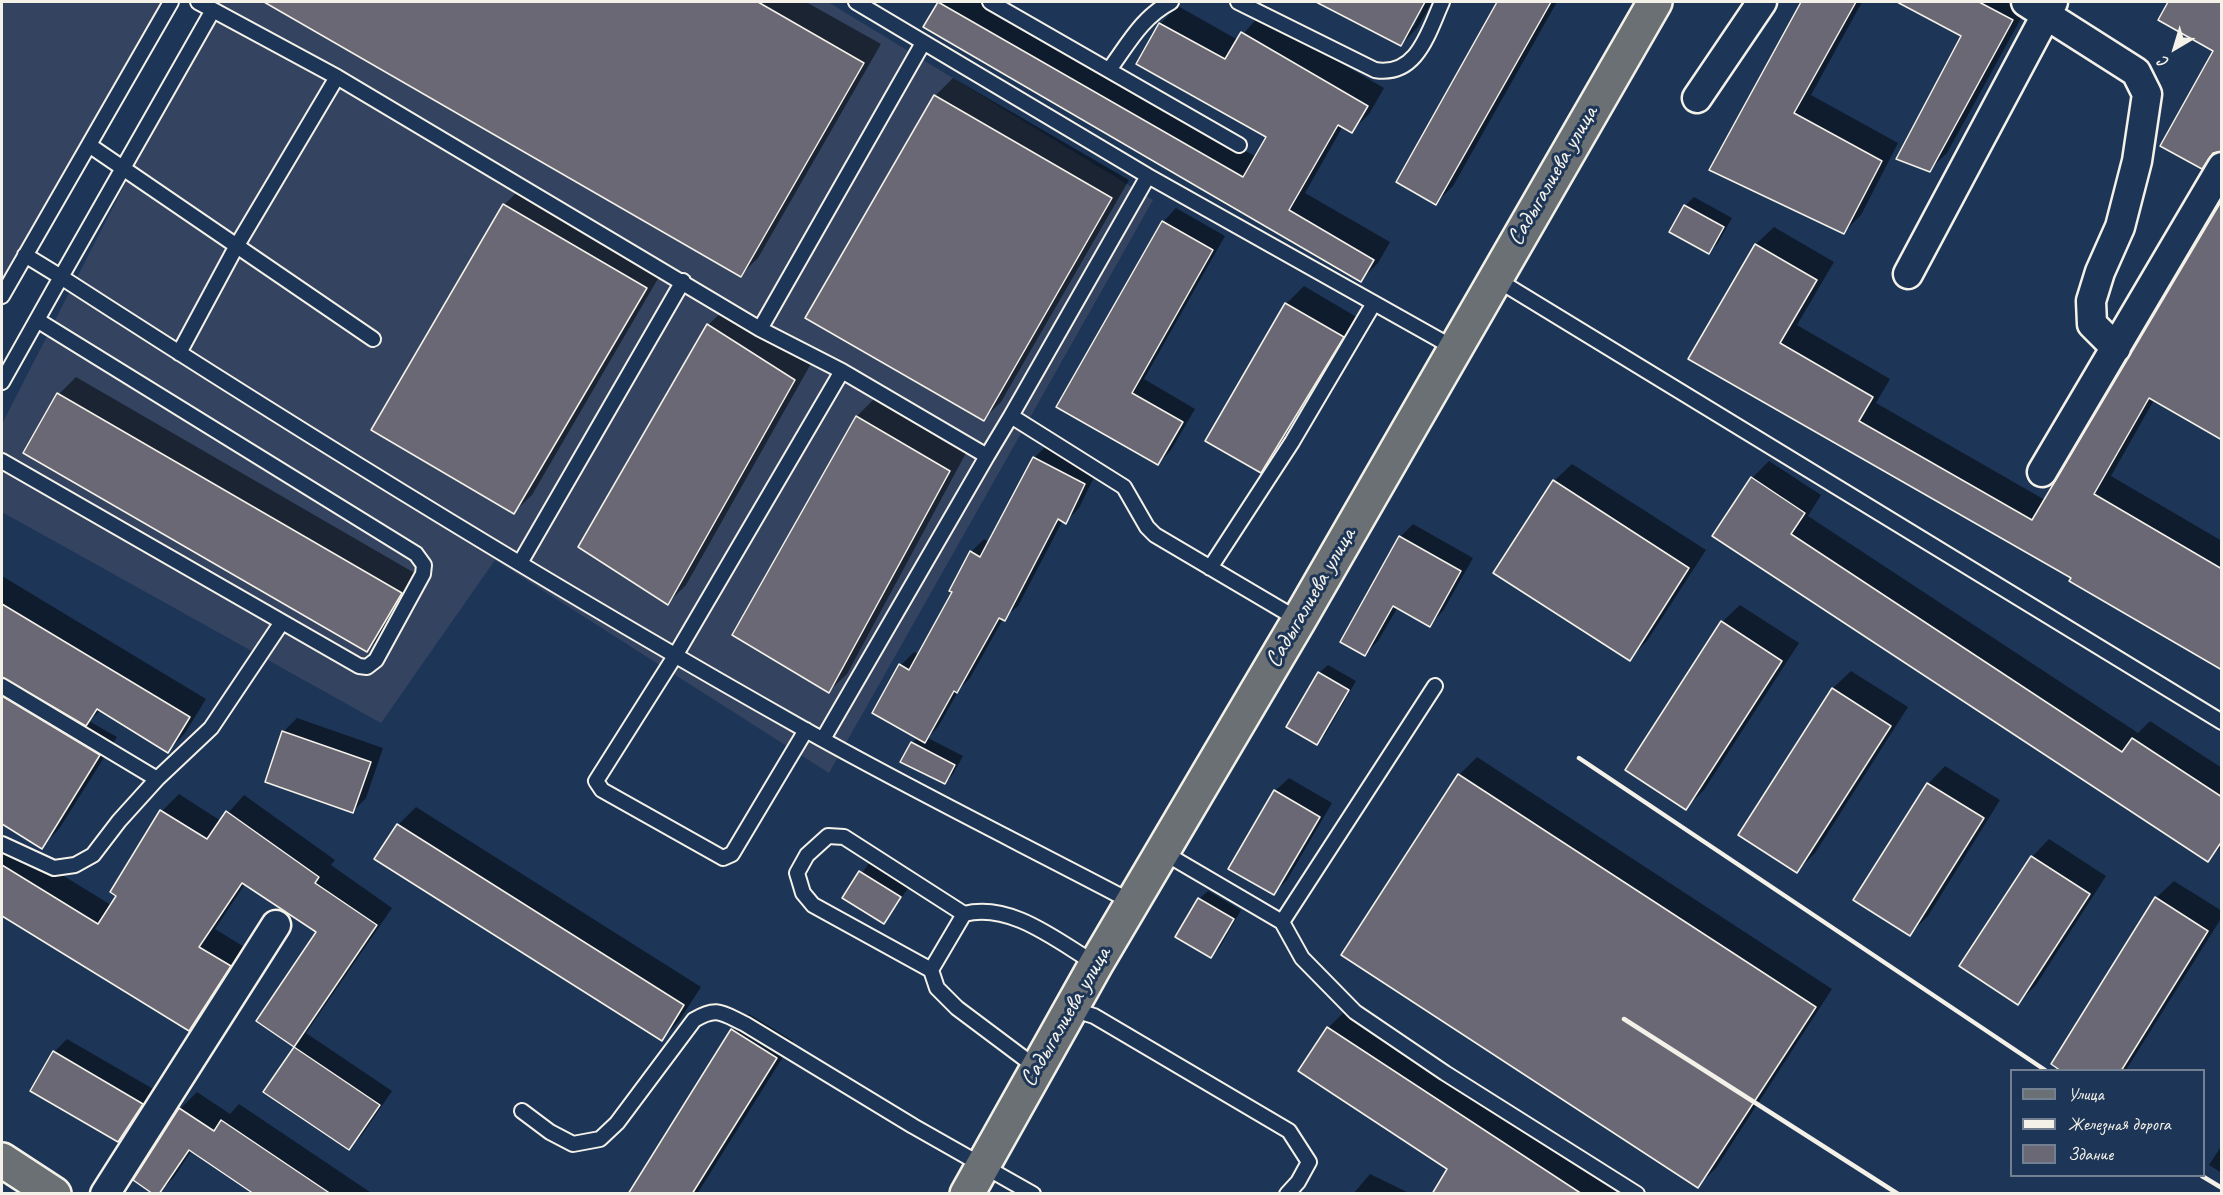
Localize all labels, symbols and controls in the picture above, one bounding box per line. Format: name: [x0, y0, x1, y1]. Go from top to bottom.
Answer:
north arrow: [2145, 18, 2205, 78]
text: С: [2155, 52, 2173, 72]
street label: Садыгалиева улица: [1501, 101, 1605, 251]
street label: Садыгалиева улица: [1259, 523, 1363, 673]
street label: Садыгалиева улица: [1014, 942, 1118, 1092]
legend: [2010, 1069, 2205, 1177]
text: Улица: [2068, 1083, 2104, 1105]
text: Железная дорога: [2068, 1113, 2171, 1135]
text: Здание: [2068, 1143, 2113, 1165]

